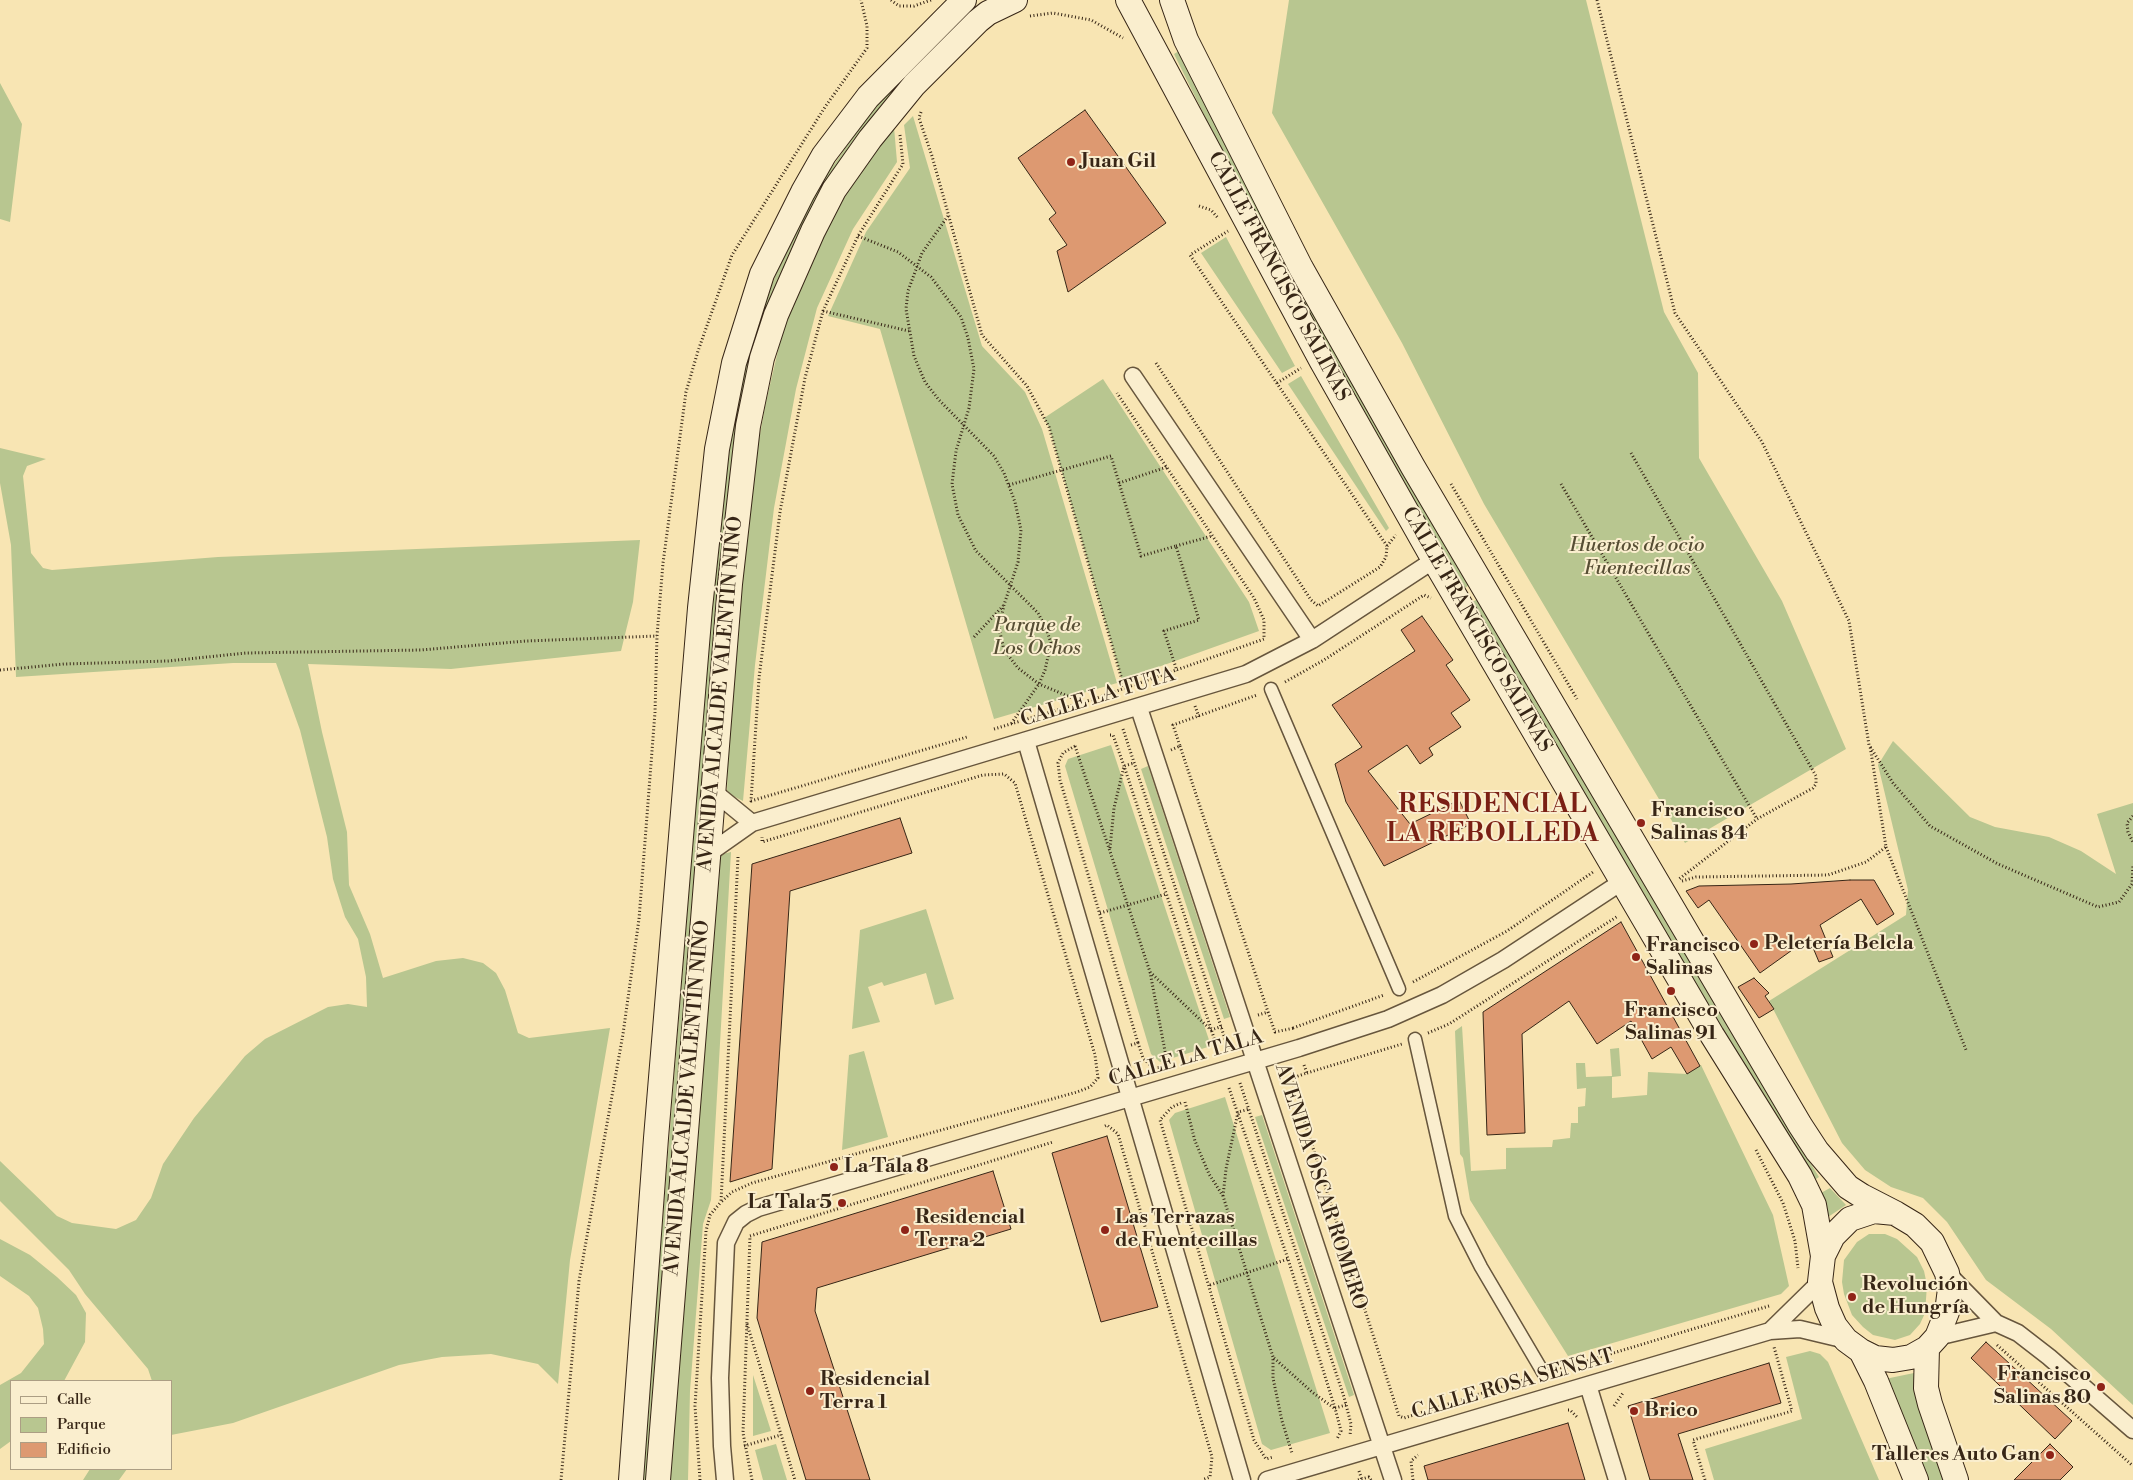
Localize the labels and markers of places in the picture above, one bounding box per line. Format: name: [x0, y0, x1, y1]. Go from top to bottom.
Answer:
place label: Juan Gil: [1081, 150, 1156, 174]
marker: Juan Gil: [1065, 156, 1077, 168]
place label: Francisco Salinas 84: [1651, 799, 1747, 846]
marker: Francisco Salinas 84: [1635, 817, 1647, 829]
place label: Peletería Belcla: [1764, 932, 1913, 956]
place label: Francisco Salinas: [1646, 934, 1740, 981]
marker: Peletería Belcla: [1748, 938, 1760, 950]
marker: Francisco Salinas: [1630, 951, 1642, 963]
marker: Francisco Salinas 91: [1665, 985, 1677, 997]
place label: Francisco Salinas 91: [1624, 999, 1718, 1046]
place label: La Tala 8: [844, 1155, 929, 1179]
marker: La Tala 8: [828, 1161, 840, 1173]
place label: La Tala 5: [748, 1191, 832, 1215]
marker: La Tala 5: [836, 1197, 848, 1209]
place label: Residencial Terra 2: [915, 1206, 1025, 1253]
place label: Las Terrazas de Fuentecillas: [1115, 1206, 1257, 1253]
marker: Residencial Terra 2: [899, 1224, 911, 1236]
marker: Las Terrazas de Fuentecillas: [1099, 1224, 1111, 1236]
place label: Revolución de Hungría: [1862, 1273, 1969, 1320]
marker: Revolución de Hungría: [1846, 1291, 1858, 1303]
place label: Francisco Salinas 80: [1994, 1363, 2091, 1410]
place label: Residencial Terra 1: [820, 1368, 930, 1415]
marker: Francisco Salinas 80: [2095, 1381, 2107, 1393]
marker: Residencial Terra 1: [804, 1385, 816, 1397]
place label: Brico: [1644, 1399, 1698, 1423]
marker: Brico: [1628, 1405, 1640, 1417]
place label: Talleres Auto Gan: [1872, 1443, 2040, 1467]
marker: Talleres Auto Gan: [2044, 1449, 2056, 1461]

